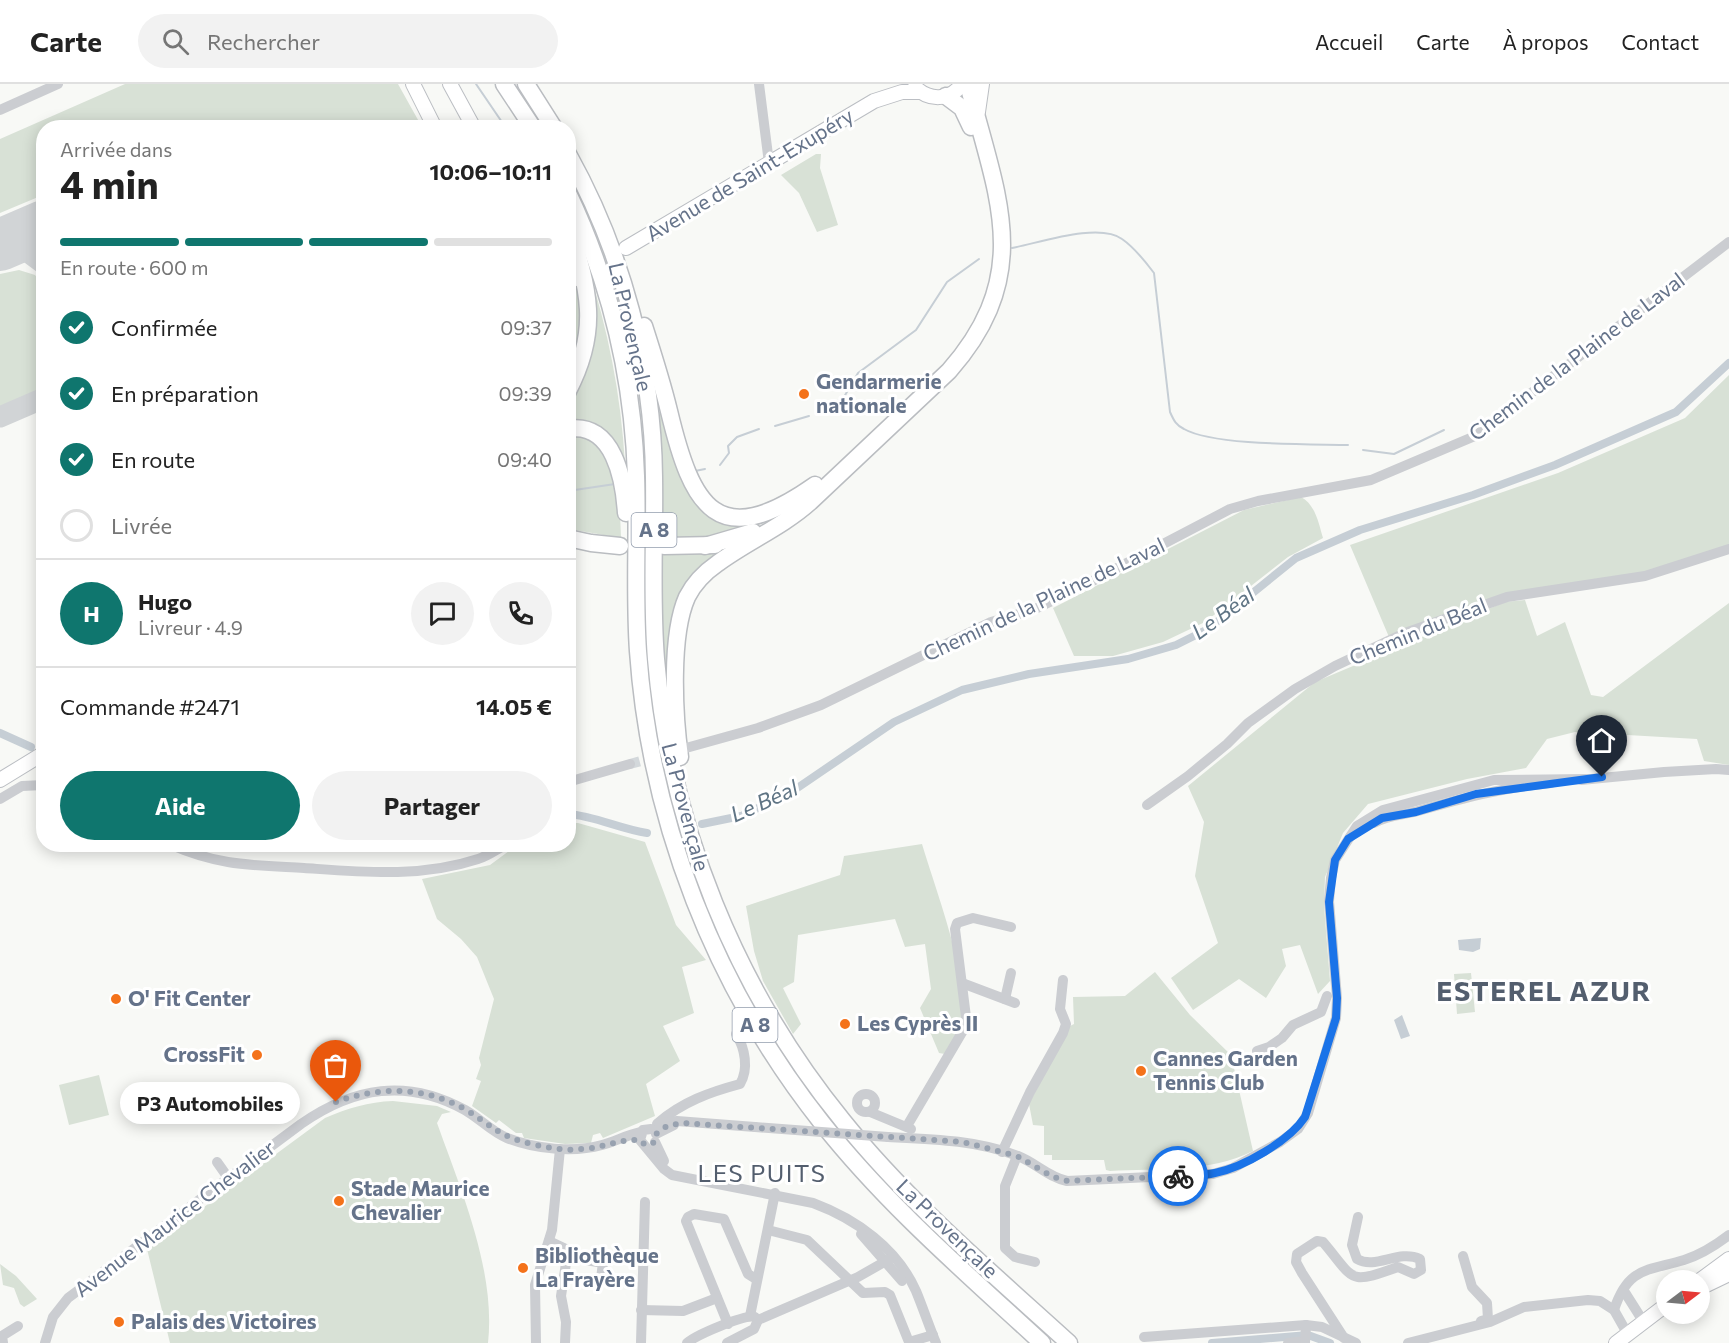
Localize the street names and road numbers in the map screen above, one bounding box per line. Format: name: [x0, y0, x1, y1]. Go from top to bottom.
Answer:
street label: Avenue de Saint-Exupéry: [641, 102, 858, 246]
street label: La Provençale: [604, 260, 658, 394]
street label: Chemin de la Plaine de Laval: [1463, 266, 1689, 445]
road number: A 8: [632, 513, 676, 547]
street label: Chemin de la Plaine de Laval: [919, 532, 1168, 666]
street label: Chemin du Béal: [1345, 592, 1490, 670]
street label: La Provençale: [657, 740, 716, 873]
road number: A 8: [732, 1008, 777, 1042]
street label: Avenue Maurice Chevalier: [69, 1134, 279, 1301]
street label: La Provençale: [892, 1173, 1004, 1283]

